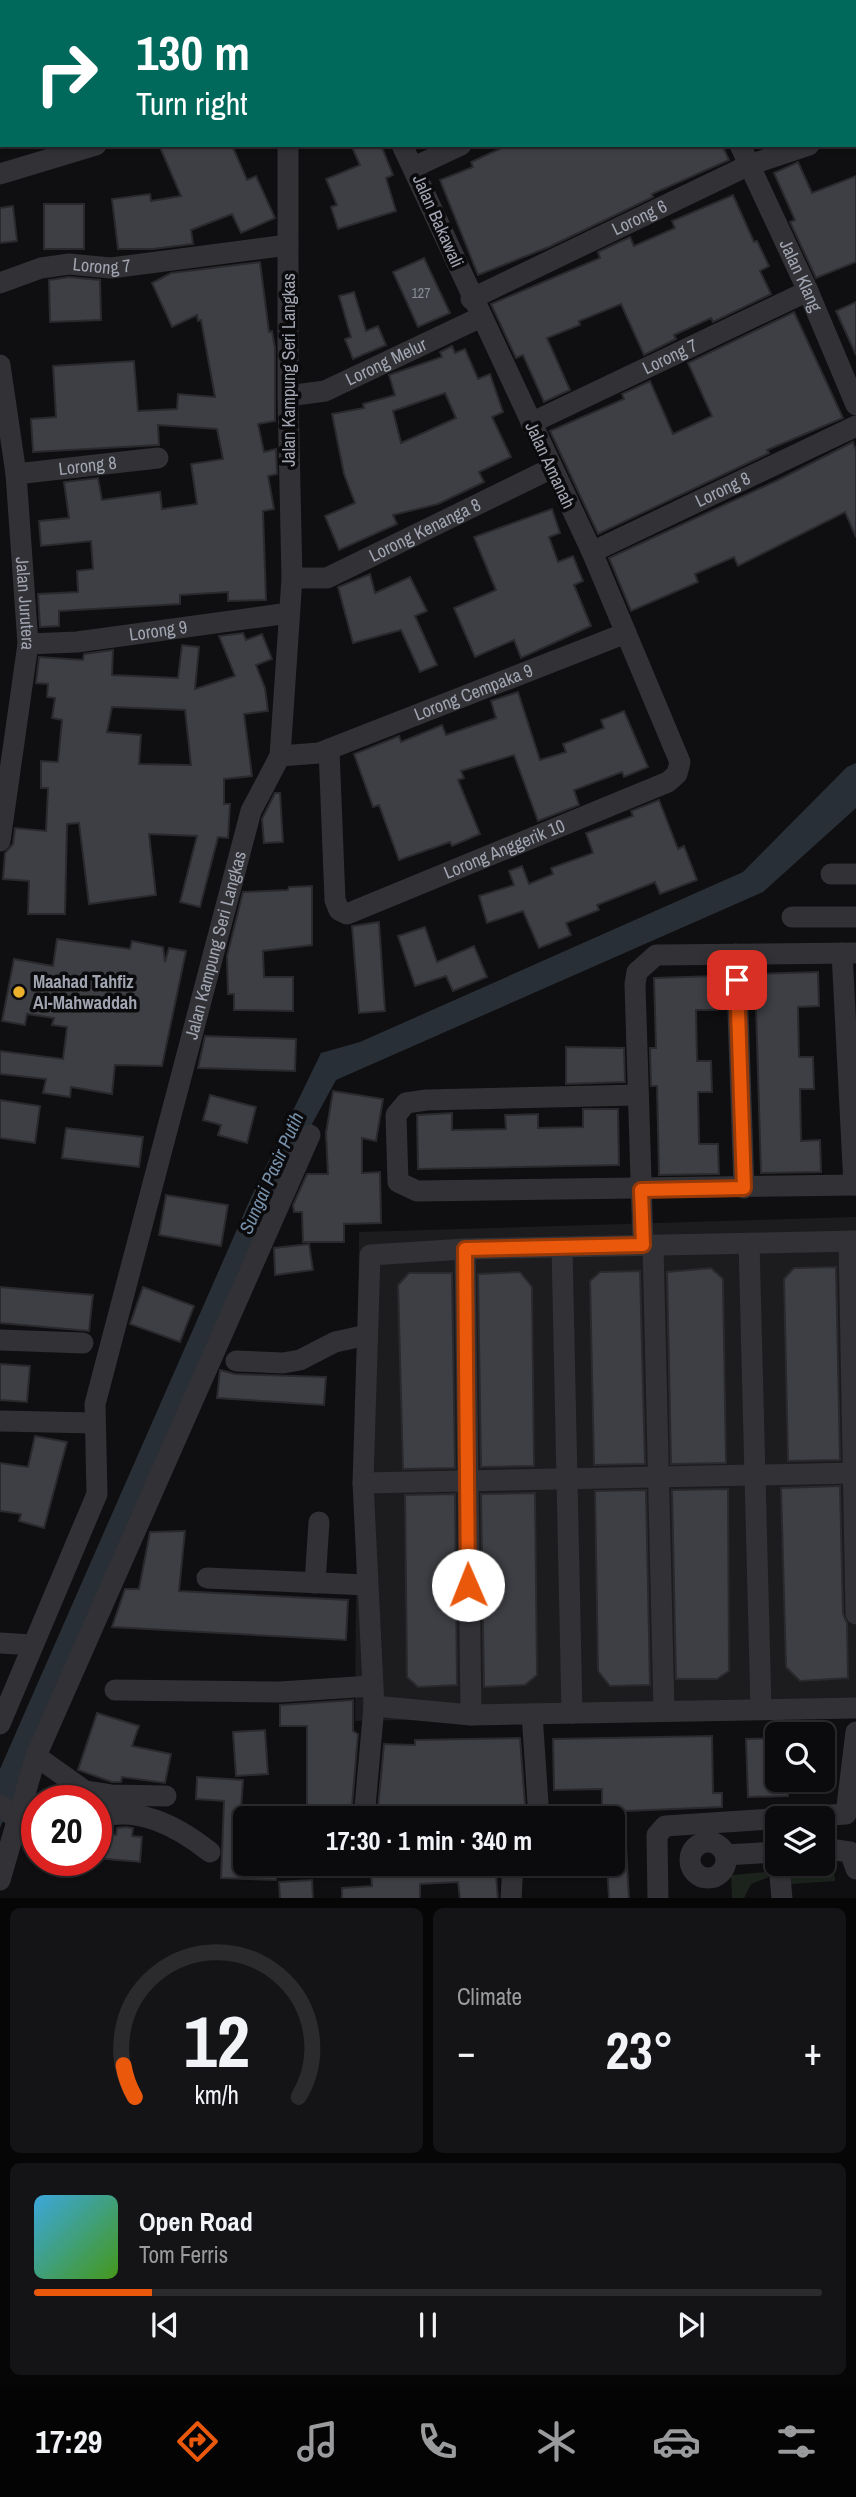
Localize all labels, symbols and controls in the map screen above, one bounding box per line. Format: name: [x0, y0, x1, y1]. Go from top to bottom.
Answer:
text: 130 m: [136, 19, 250, 85]
icon: right: [21, 28, 112, 119]
text: Turn right: [136, 82, 248, 125]
street label: Jalan Bakawali: [407, 170, 470, 271]
street label: Lorong 6: [608, 193, 671, 241]
street label: Jalan Klang: [774, 235, 829, 316]
street label: Lorong 7: [72, 251, 132, 280]
street label: Jalan Kampung Seri Langkas: [276, 273, 301, 467]
house number: 127: [411, 284, 431, 302]
street label: Lorong Melur: [341, 332, 431, 391]
street label: Lorong 7: [638, 332, 702, 380]
street label: Jalan Amanah: [519, 417, 582, 512]
street label: Lorong 8: [57, 450, 118, 481]
street label: Lorong 8: [691, 465, 754, 513]
street label: Lorong Kenanga 8: [365, 492, 485, 568]
street label: Jalan Jurutera: [10, 556, 41, 652]
street label: Lorong 9: [128, 614, 189, 647]
street label: Lorong Cempaka 9: [410, 658, 536, 727]
street label: Lorong Anggerik 10: [440, 813, 569, 885]
street label: Jalan Kampung Seri Langkas: [178, 848, 252, 1042]
pin: [707, 950, 767, 1010]
icon: arrive: [718, 961, 756, 999]
place label: Maahad Tahfiz Al-Mahwaddah: [33, 969, 137, 1015]
marker: Maahad Tahfiz Al-Mahwaddah: [11, 984, 27, 1000]
water label: Sungai Pasir Putih: [233, 1108, 309, 1238]
position arrow: [431, 1548, 505, 1622]
map controls: [765, 1722, 835, 1876]
button: search: [765, 1722, 835, 1792]
speed limit sign: 20: [21, 1785, 112, 1876]
button: layers: [765, 1806, 835, 1876]
text: 17:30 · 1 min · 340 m: [326, 1823, 532, 1858]
text: Climate: [457, 1981, 522, 2012]
text: 12: [183, 1992, 250, 2090]
text: 23°: [605, 2015, 674, 2085]
text: −: [457, 2026, 475, 2077]
text: +: [804, 2026, 822, 2077]
text: km/h: [194, 2077, 239, 2111]
text: Open Road: [139, 2204, 253, 2239]
text: Tom Ferris: [139, 2239, 228, 2270]
icon: previous: [146, 2306, 184, 2344]
icon: pause: [409, 2306, 447, 2344]
icon: next: [672, 2306, 710, 2344]
icon: directions: [173, 2417, 222, 2466]
icon: music: [293, 2417, 342, 2466]
icon: phone: [413, 2417, 462, 2466]
icon: climate: [532, 2417, 581, 2466]
icon: car: [652, 2417, 701, 2466]
icon: filters: [772, 2417, 821, 2466]
text: 17:29: [35, 2420, 102, 2463]

